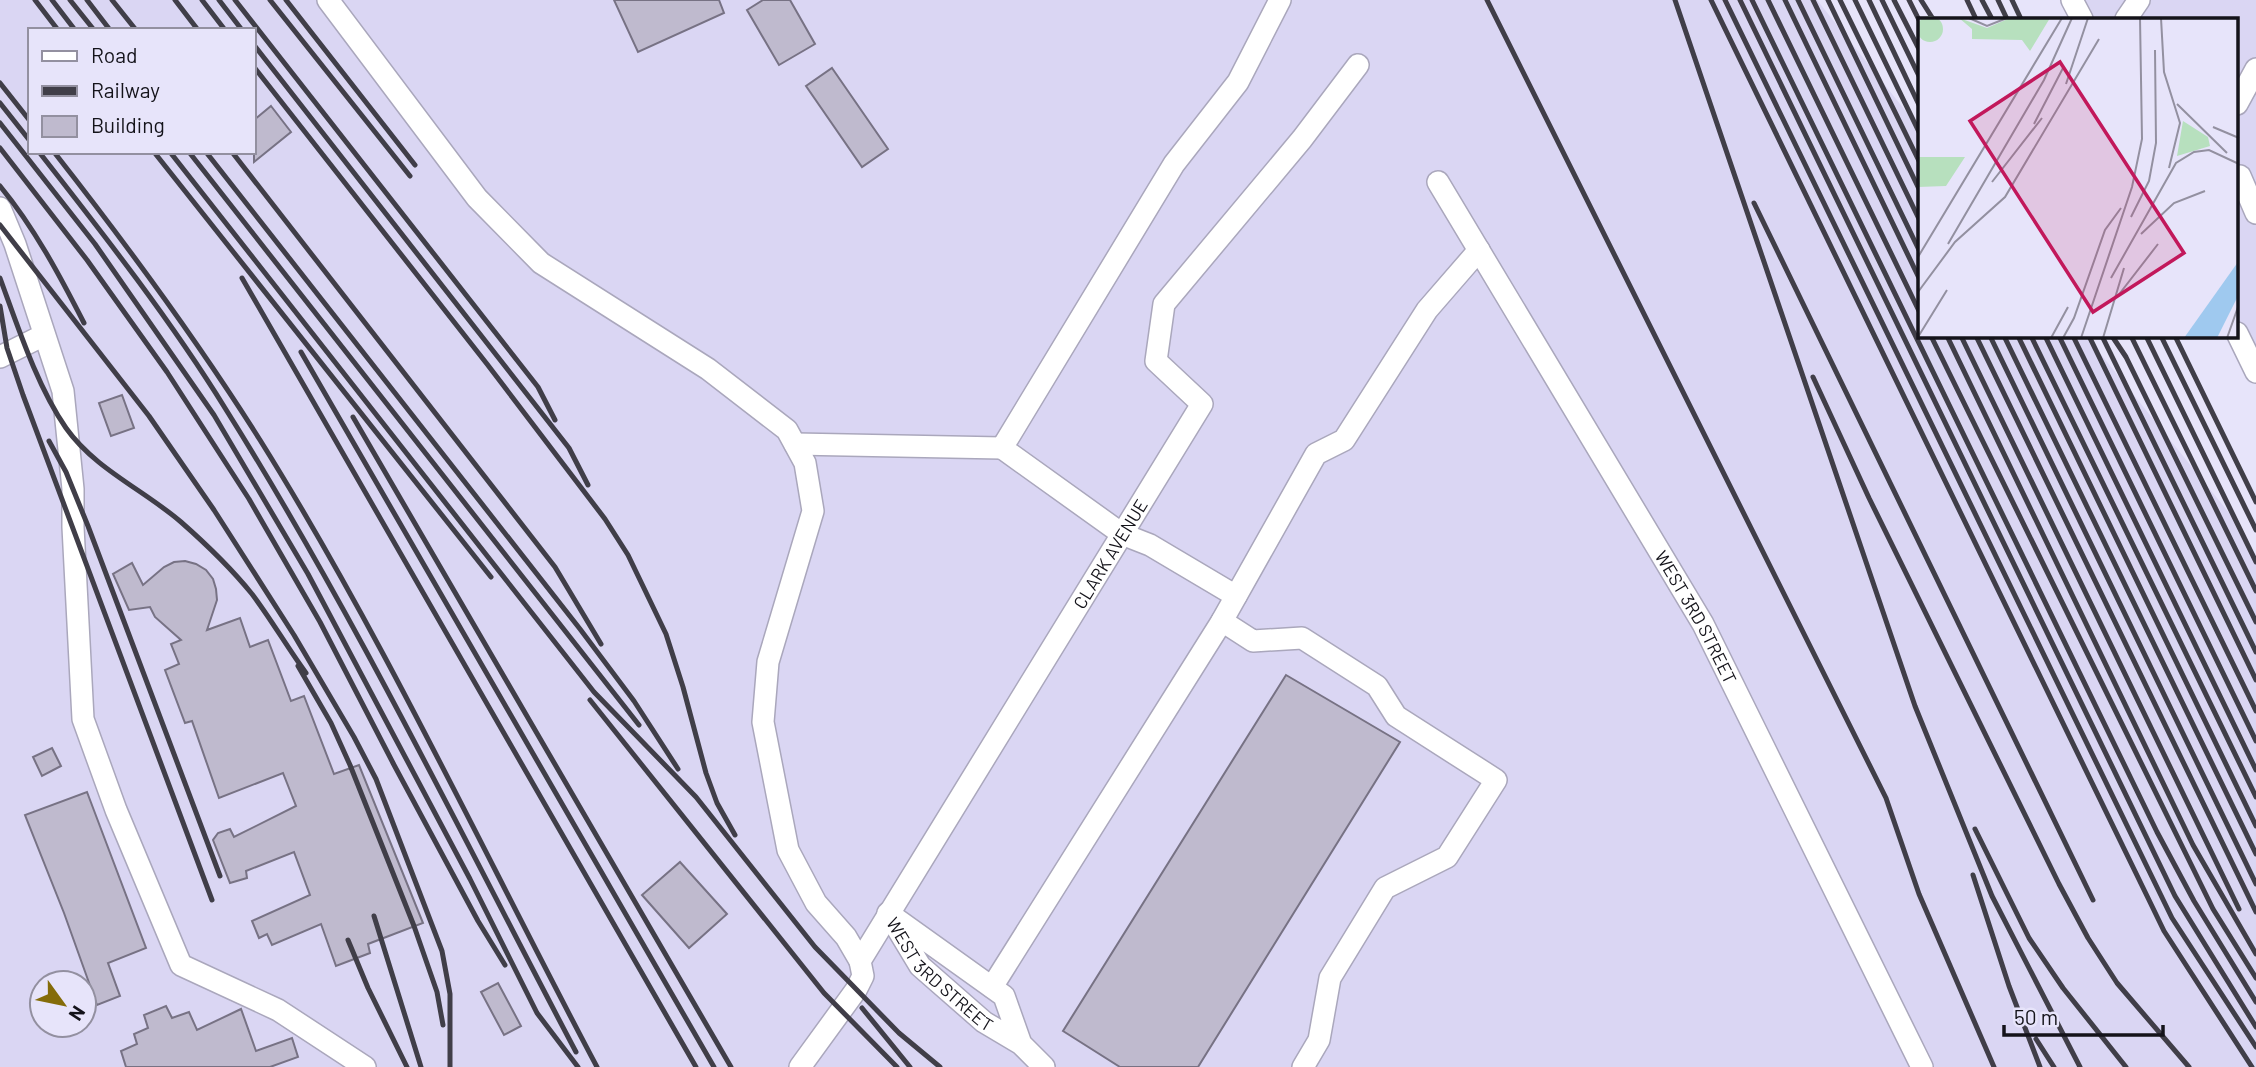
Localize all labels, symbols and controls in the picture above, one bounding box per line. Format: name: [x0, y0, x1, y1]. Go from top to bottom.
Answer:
inset map: [1918, 18, 2238, 338]
legend: [28, 28, 256, 154]
text: Road: [91, 42, 137, 67]
text: Railway: [91, 77, 160, 102]
text: Building: [91, 112, 165, 137]
street label: CLARK AVENUE: [1068, 495, 1152, 613]
street label: WEST 3RD STREET: [1650, 546, 1742, 687]
street label: WEST 3RD STREET: [882, 913, 997, 1036]
north arrow: [28, 969, 98, 1039]
scale bar: [2004, 993, 2163, 1038]
text: N: [65, 1002, 91, 1025]
text: 50 m: [2014, 1004, 2058, 1029]

